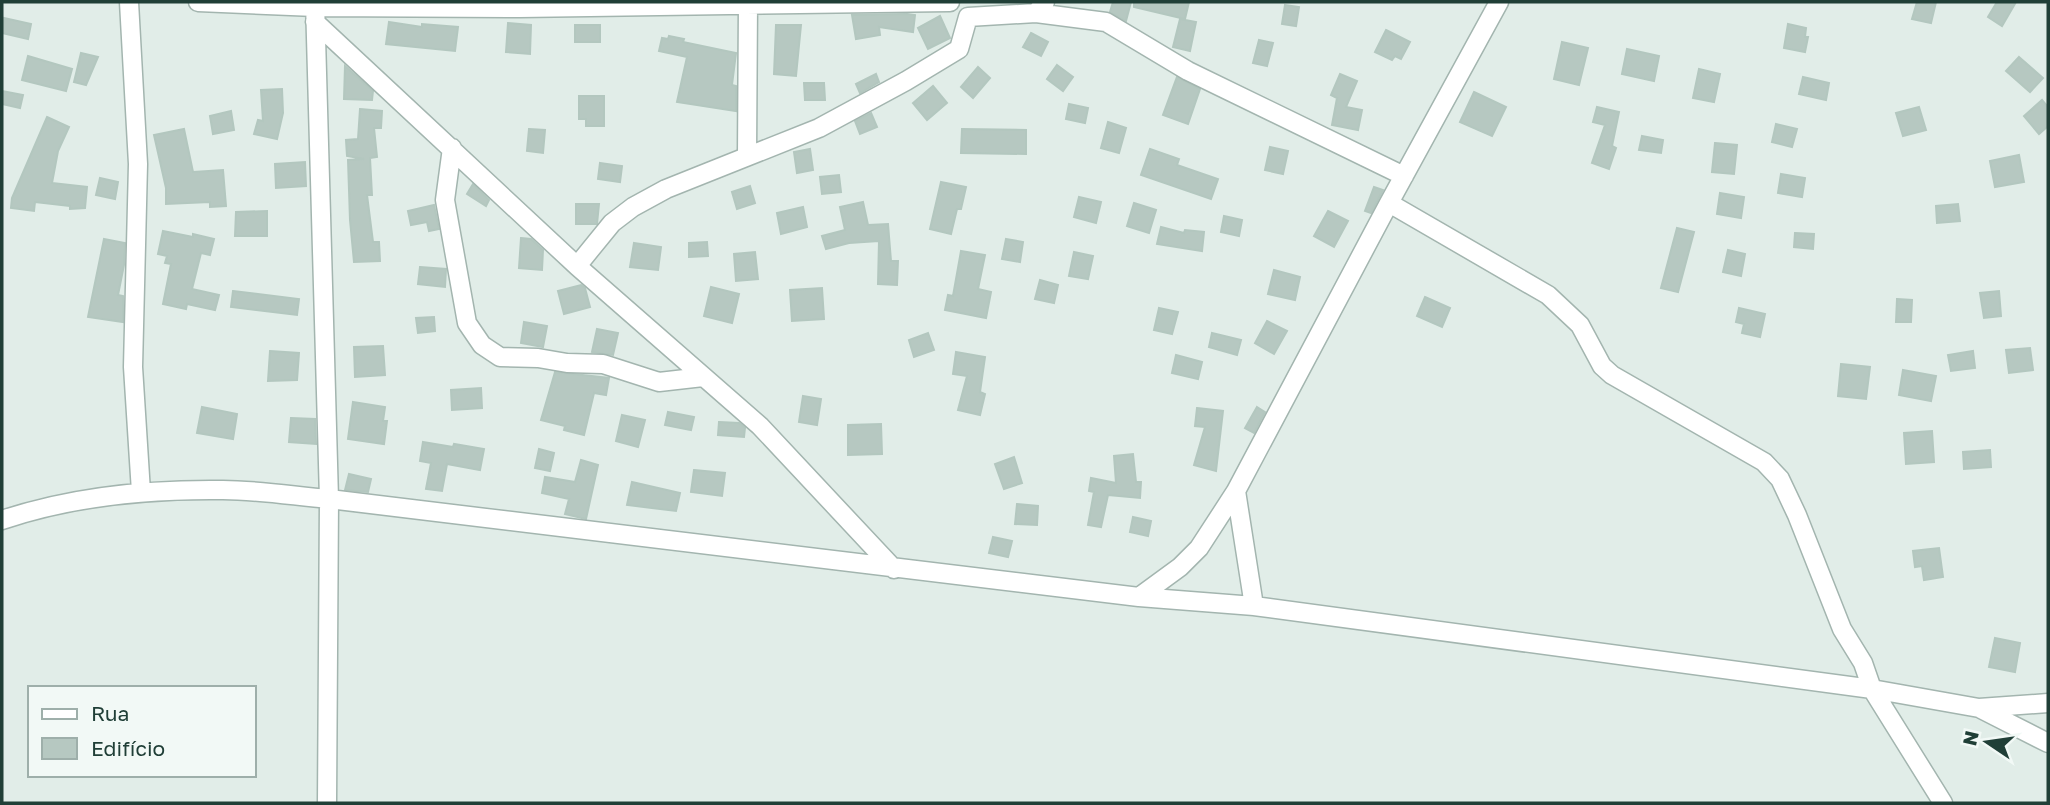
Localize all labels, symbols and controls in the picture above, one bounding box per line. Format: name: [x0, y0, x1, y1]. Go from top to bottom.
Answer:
legend: [28, 686, 256, 777]
text: Rua: [91, 700, 129, 726]
north arrow: [1952, 707, 2022, 777]
text: N: [1957, 728, 1983, 748]
text: Edifício: [91, 735, 165, 761]

